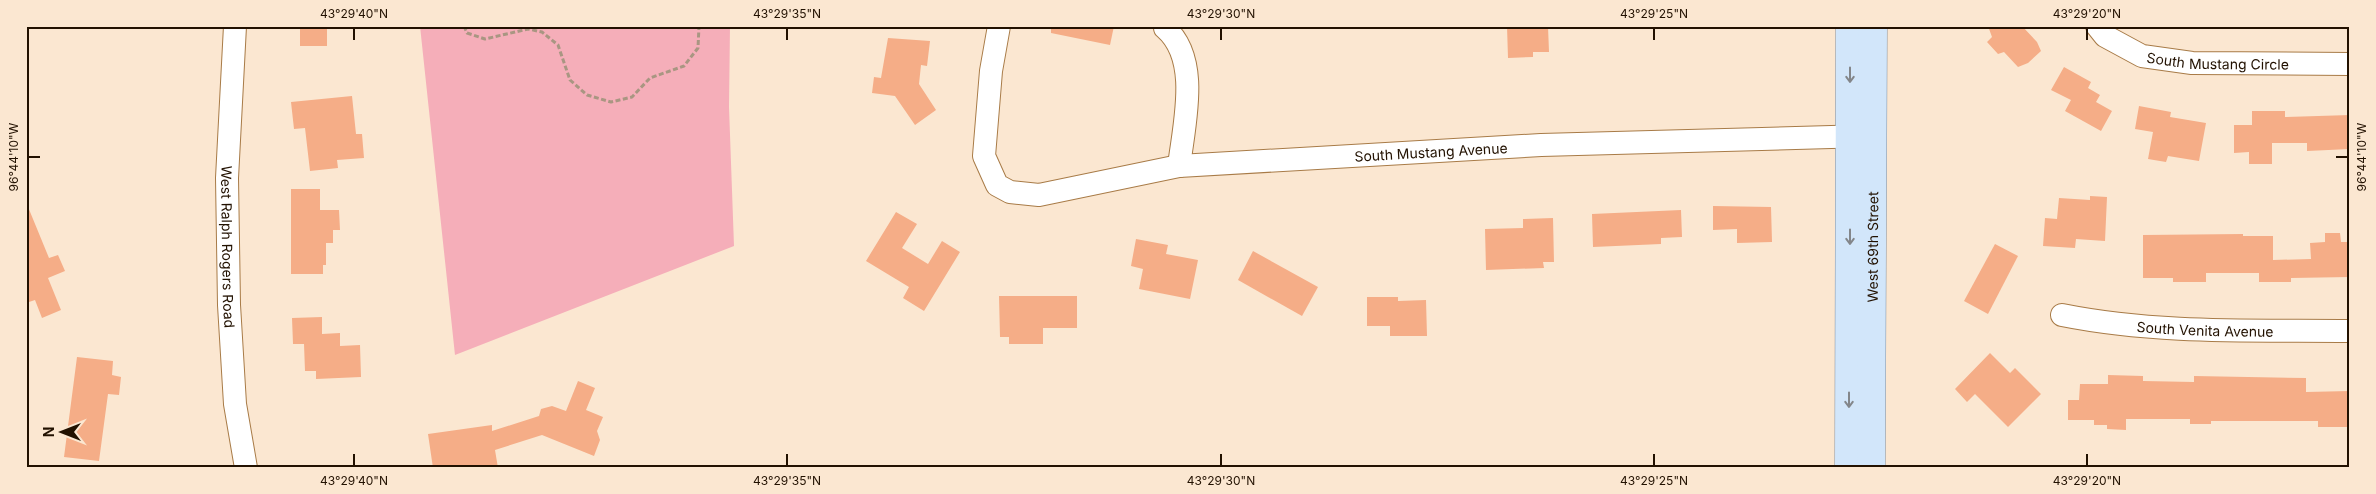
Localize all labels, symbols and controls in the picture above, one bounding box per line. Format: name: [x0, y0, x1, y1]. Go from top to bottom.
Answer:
text: 43°29'40"N: [320, 6, 388, 21]
text: 43°29'35"N: [753, 6, 821, 21]
text: 43°29'30"N: [1187, 6, 1255, 21]
text: 43°29'25"N: [1620, 6, 1688, 21]
text: 43°29'20"N: [2053, 6, 2121, 21]
street label: South Mustang Circle: [2146, 48, 2289, 72]
one-way arrow: [1845, 66, 1855, 83]
text: 96°44'10"W: [6, 122, 21, 191]
text: 96°44'10"W: [2354, 122, 2369, 191]
street label: South Mustang Avenue: [1354, 138, 1508, 164]
street label: West Ralph Rogers Road: [218, 165, 239, 329]
street label: West 69th Street: [1863, 191, 1881, 303]
one-way arrow: [1845, 229, 1855, 245]
street label: South Venita Avenue: [2136, 317, 2274, 339]
one-way arrow: [1844, 392, 1854, 408]
north arrow: [38, 406, 88, 456]
text: N: [40, 427, 57, 437]
text: 43°29'40"N: [320, 473, 388, 488]
text: 43°29'35"N: [753, 473, 821, 488]
text: 43°29'30"N: [1187, 473, 1255, 488]
text: 43°29'25"N: [1620, 473, 1688, 488]
text: 43°29'20"N: [2053, 473, 2121, 488]

